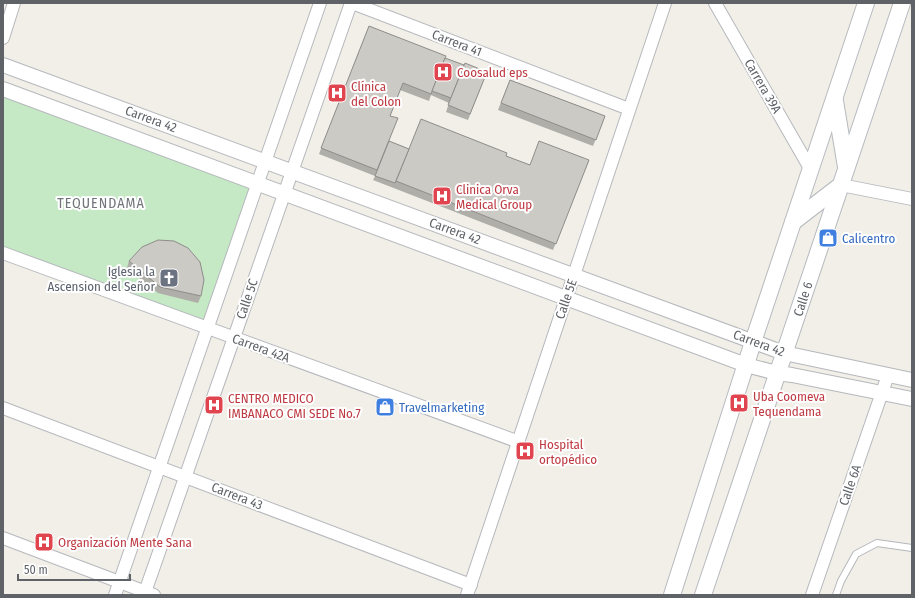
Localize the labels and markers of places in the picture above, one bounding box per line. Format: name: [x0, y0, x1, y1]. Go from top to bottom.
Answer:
hospital icon: Coosalud eps: [432, 61, 454, 83]
place label: Coosalud eps: [457, 65, 528, 80]
place label: Clínica del Colon: [351, 79, 401, 109]
hospital icon: Clínica del Colon: [326, 82, 348, 104]
place label: Clinica Orva Medical Group: [456, 182, 532, 212]
hospital icon: Clinica Orva Medical Group: [431, 185, 453, 207]
shop icon: Calicentro: [817, 227, 839, 249]
place label: Calicentro: [842, 231, 895, 246]
place label: Iglesia la Ascension del Señor: [47, 264, 155, 294]
church icon: Iglesia la Ascension del Señor: [158, 267, 180, 289]
place label: Uba Coomeva Tequendama: [753, 389, 825, 419]
place label: CENTRO MEDICO IMBANACO CMI SEDE No.7: [228, 391, 361, 421]
hospital icon: Uba Coomeva Tequendama: [728, 392, 750, 414]
hospital icon: CENTRO MEDICO IMBANACO CMI SEDE No.7: [203, 394, 225, 416]
shop icon: Travelmarketing: [374, 396, 396, 418]
place label: Travelmarketing: [399, 400, 485, 415]
place label: Hospital ortopédico: [539, 437, 597, 467]
hospital icon: Hospital ortopédico: [514, 440, 536, 462]
hospital icon: Organización Mente Sana: [33, 531, 55, 553]
place label: Organización Mente Sana: [58, 535, 192, 550]

